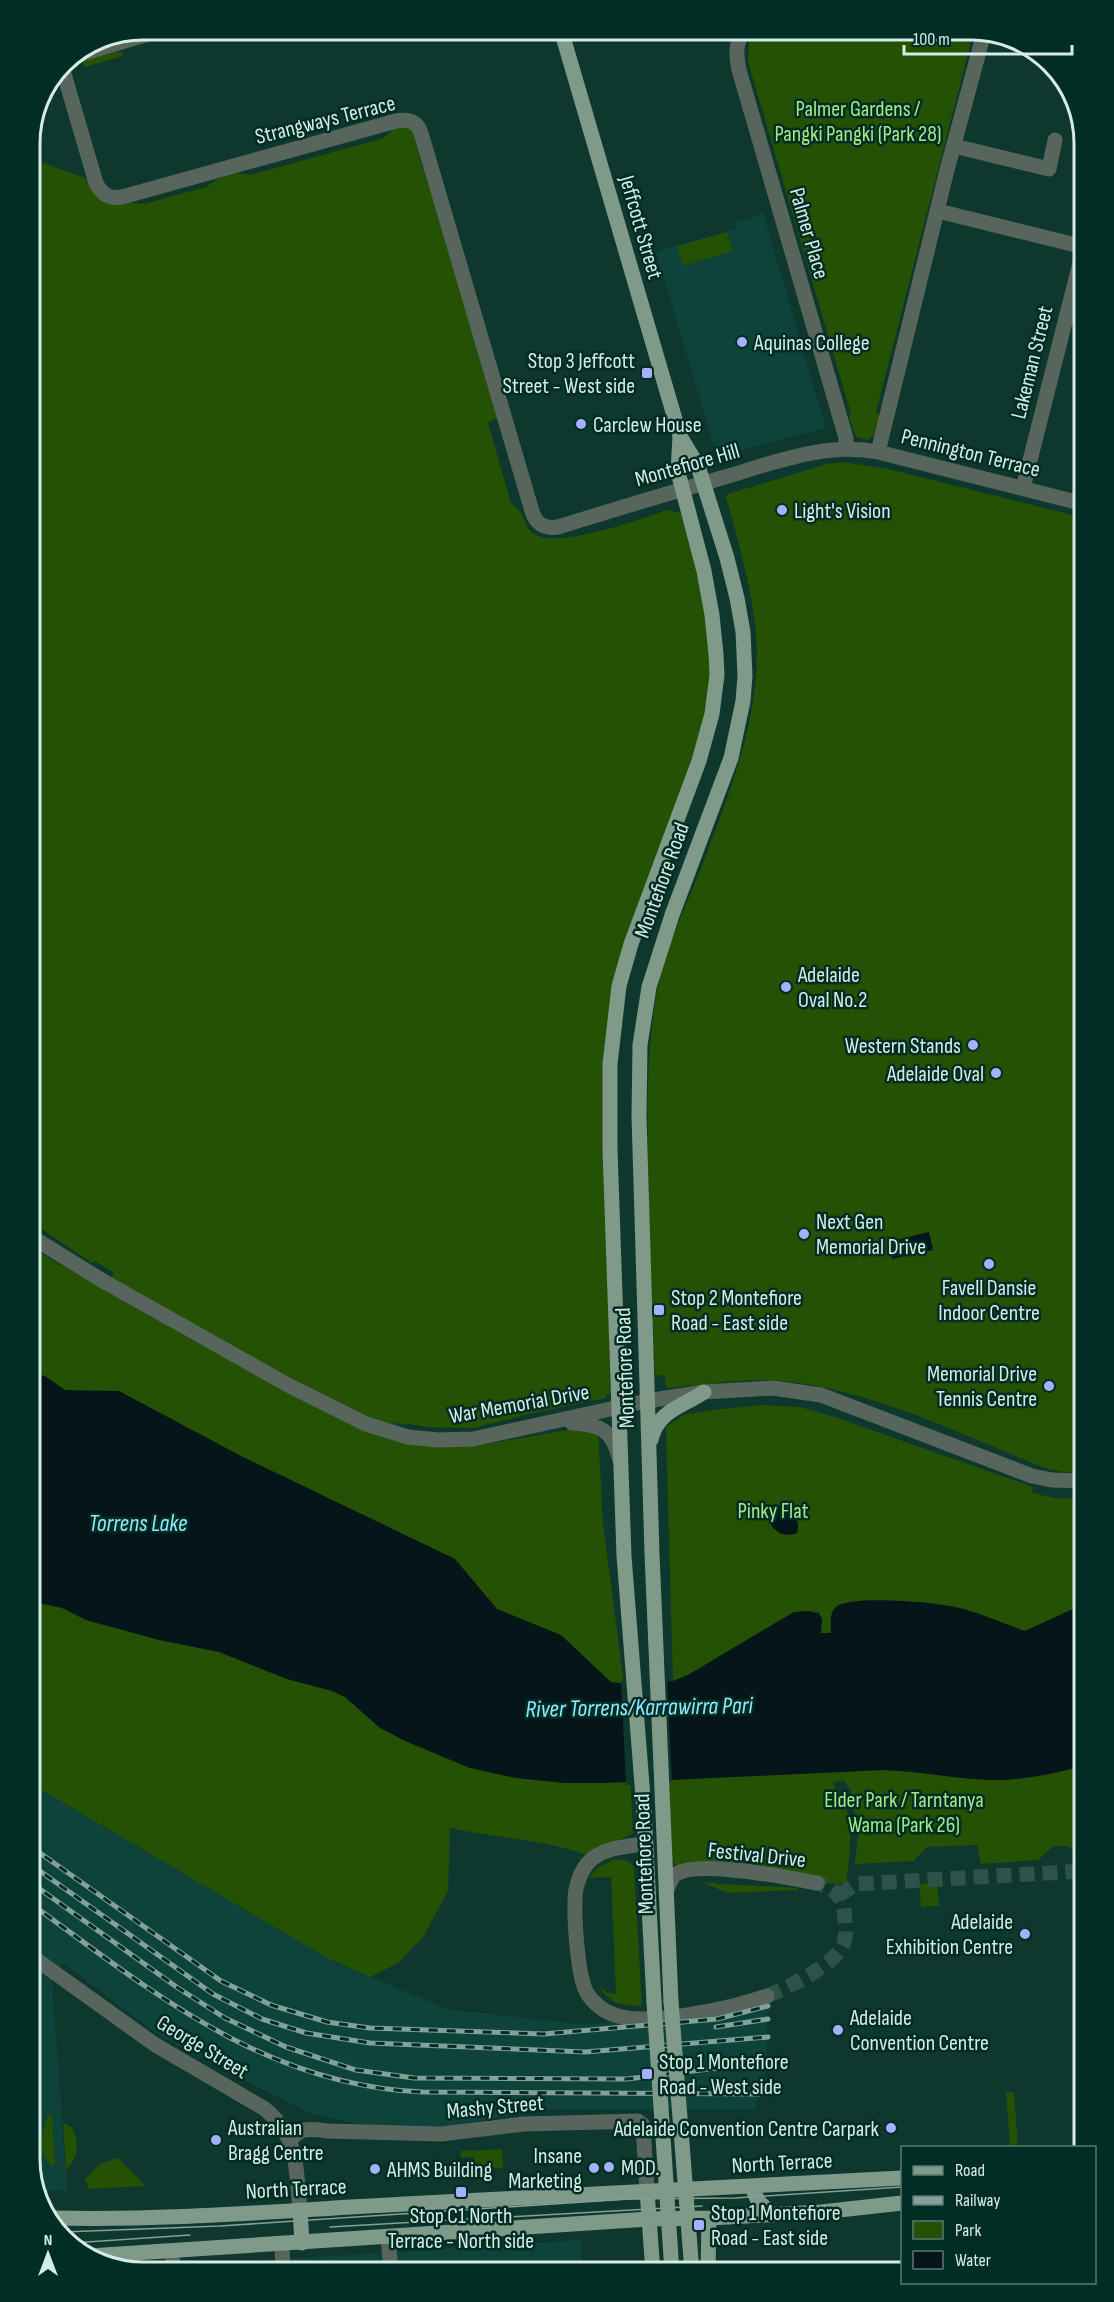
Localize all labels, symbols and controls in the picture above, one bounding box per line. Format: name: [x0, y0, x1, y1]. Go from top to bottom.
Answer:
scale bar: [904, 18, 1072, 56]
text: 100 m: [913, 29, 950, 50]
street label: Strangways Terrace: [252, 90, 398, 151]
park label: Palmer Gardens / Pangki Pangki (Park 28): [774, 96, 942, 148]
street label: Jeffcott Street: [613, 171, 668, 283]
street label: Palmer Place: [783, 185, 834, 282]
street label: Lakeman Street: [1005, 303, 1060, 422]
place label: Aquinas College: [753, 330, 870, 357]
marker: Aquinas College: [735, 335, 749, 349]
place label: Stop 3 Jeffcott Street - West side: [503, 348, 635, 400]
marker: Stop 3 Jeffcott Street - West side: [640, 366, 654, 380]
place label: Carclew House: [593, 412, 701, 439]
marker: Carclew House: [574, 417, 588, 431]
street label: Pennington Terrace: [898, 423, 1043, 484]
street label: Montefiore Hill: [632, 438, 743, 493]
place label: Light's Vision: [794, 498, 891, 525]
marker: Light's Vision: [775, 503, 789, 517]
street label: Montefiore Road: [629, 819, 696, 942]
place label: Adelaide Oval No.2: [797, 962, 867, 1014]
marker: Adelaide Oval No.2: [779, 980, 793, 994]
place label: Western Stands: [845, 1033, 961, 1060]
marker: Western Stands: [966, 1038, 980, 1052]
place label: Adelaide Oval: [886, 1061, 984, 1088]
marker: Adelaide Oval: [989, 1066, 1003, 1080]
place label: Next Gen Memorial Drive: [816, 1209, 926, 1261]
marker: Next Gen Memorial Drive: [797, 1227, 811, 1241]
marker: Favell Dansie Indoor Centre: [982, 1257, 996, 1271]
place label: Favell Dansie Indoor Centre: [938, 1275, 1040, 1327]
place label: Stop 2 Montefiore Road - East side: [671, 1285, 802, 1337]
marker: Stop 2 Montefiore Road - East side: [652, 1303, 666, 1317]
street label: Montefiore Road: [610, 1307, 641, 1429]
place label: Memorial Drive Tennis Centre: [927, 1361, 1037, 1413]
street label: War Memorial Drive: [447, 1379, 592, 1430]
marker: Memorial Drive Tennis Centre: [1042, 1379, 1056, 1393]
park label: Pinky Flat: [738, 1498, 809, 1525]
water label: Torrens Lake: [89, 1509, 187, 1538]
water label: River Torrens/Karrawirra Pari: [525, 1691, 754, 1724]
park label: Elder Park / Tarntanya Wama (Park 26): [824, 1787, 984, 1839]
street label: Montefiore Road: [629, 1793, 660, 1915]
street label: Festival Drive: [707, 1837, 807, 1874]
place label: Adelaide Exhibition Centre: [886, 1909, 1013, 1961]
marker: Adelaide Exhibition Centre: [1018, 1927, 1032, 1941]
place label: Adelaide Convention Centre: [849, 2005, 989, 2057]
street label: George Street: [151, 2009, 253, 2085]
marker: Adelaide Convention Centre: [831, 2023, 845, 2037]
place label: Stop 1 Montefiore Road - West side: [659, 2049, 789, 2101]
marker: Stop 1 Montefiore Road - West side: [640, 2067, 654, 2081]
street label: Mashy Street: [446, 2090, 545, 2125]
place label: Australian Bragg Centre: [227, 2115, 324, 2167]
place label: Adelaide Convention Centre Carpark: [613, 2116, 880, 2143]
marker: Adelaide Convention Centre Carpark: [884, 2121, 898, 2135]
marker: Australian Bragg Centre: [209, 2133, 223, 2147]
place label: Insane Marketing: [508, 2143, 582, 2195]
legend: [901, 2146, 1096, 2284]
street label: North Terrace: [731, 2147, 833, 2180]
place label: MOD.: [621, 2155, 659, 2182]
place label: AHMS Building: [386, 2157, 492, 2184]
marker: MOD.: [602, 2160, 616, 2174]
text: Road: [955, 2160, 985, 2181]
marker: Insane Marketing: [587, 2161, 601, 2175]
marker: AHMS Building: [368, 2162, 382, 2176]
street label: North Terrace: [245, 2173, 347, 2206]
marker: Stop C1 North Terrace - North side: [454, 2185, 468, 2199]
text: Railway: [955, 2190, 1000, 2211]
place label: Stop 1 Montefiore Road - East side: [711, 2200, 841, 2252]
place label: Stop C1 North Terrace - North side: [388, 2203, 534, 2255]
marker: Stop 1 Montefiore Road - East side: [692, 2218, 706, 2232]
text: Park: [955, 2220, 981, 2241]
north arrow: [18, 2224, 78, 2284]
text: N: [44, 2231, 52, 2250]
text: Water: [955, 2250, 991, 2271]

